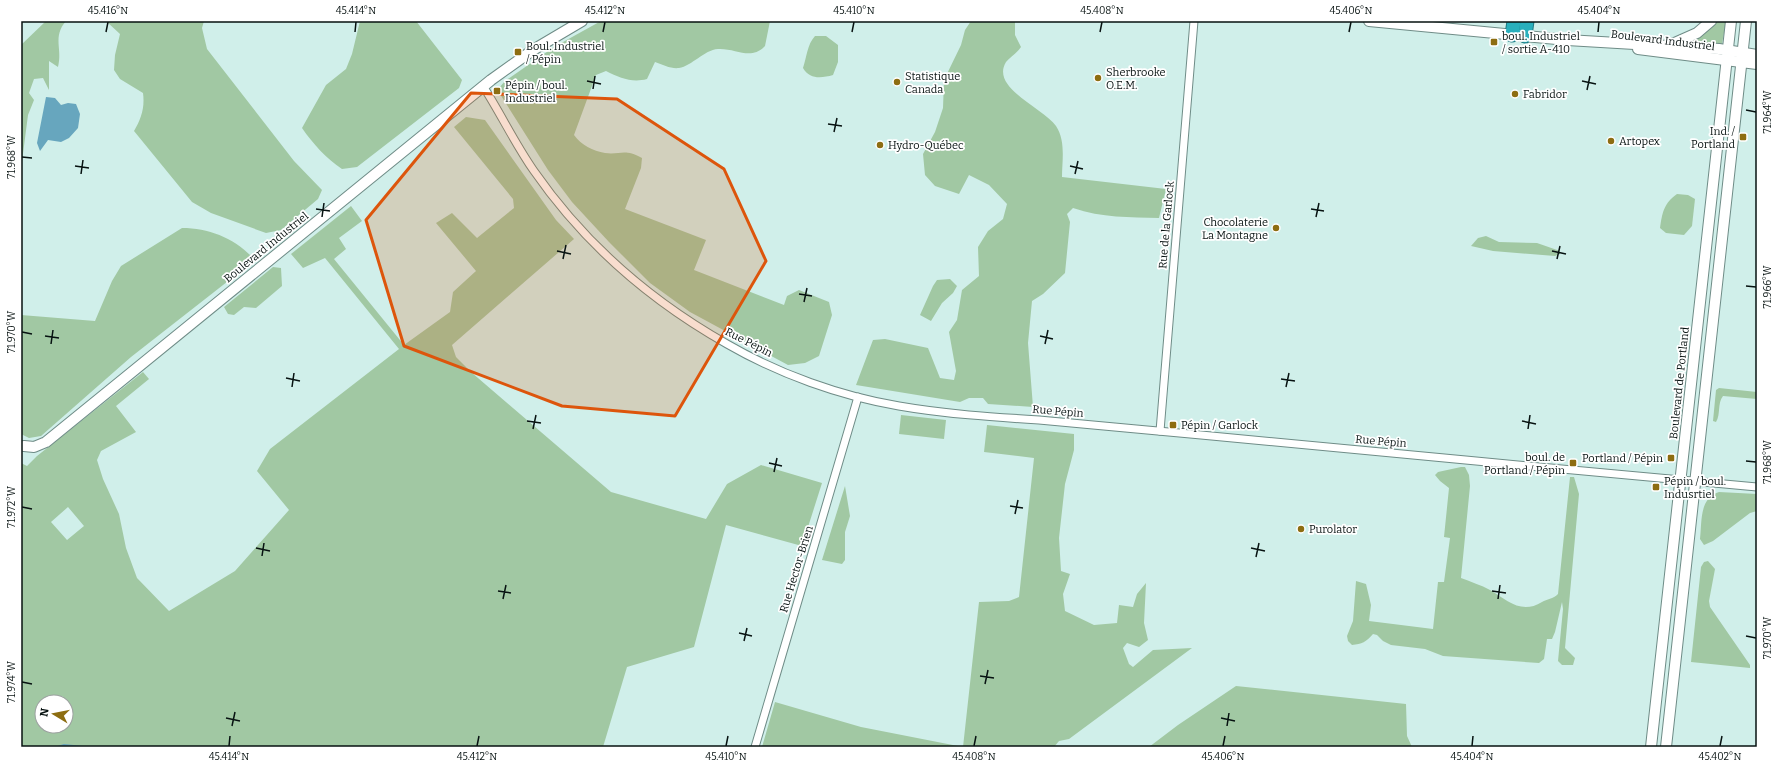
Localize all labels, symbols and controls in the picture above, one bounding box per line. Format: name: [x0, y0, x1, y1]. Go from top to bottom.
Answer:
text: 45.416°N: [88, 5, 128, 17]
text: 45.414°N: [336, 5, 376, 17]
text: 45.412°N: [585, 5, 625, 17]
text: 45.410°N: [833, 5, 875, 17]
text: 45.408°N: [1080, 5, 1124, 17]
text: 45.406°N: [1330, 5, 1373, 17]
text: 45.404°N: [1578, 5, 1620, 17]
street label: Boulevard Industriel: [1610, 28, 1716, 53]
place label: boul. Industriel / sortie A-410: [1502, 30, 1580, 56]
marker: boul. Industriel / sortie A-410: [1489, 37, 1499, 47]
place label: Boul. Industriel / Pépin: [526, 40, 604, 66]
marker: Boul. Industriel / Pépin: [513, 47, 523, 57]
place label: Sherbrooke O.E.M.: [1106, 66, 1166, 92]
place label: Statistique Canada: [905, 70, 960, 96]
marker: Sherbrooke O.E.M.: [1093, 73, 1103, 83]
marker: Statistique Canada: [892, 77, 902, 87]
place label: Pépin / boul. Industriel: [505, 79, 567, 105]
marker: Pépin / boul. Industriel: [492, 86, 502, 96]
place label: Fabridor: [1523, 88, 1567, 101]
marker: Fabridor: [1510, 89, 1520, 99]
text: 71.964°W: [1762, 90, 1774, 133]
place label: Ind. / Portland: [1691, 125, 1736, 151]
marker: Ind. / Portland: [1738, 132, 1748, 142]
text: 71.968°W: [6, 134, 18, 179]
place label: Artopex: [1619, 135, 1660, 148]
marker: Artopex: [1606, 136, 1616, 146]
place label: Hydro-Québec: [888, 139, 964, 152]
marker: Hydro-Québec: [875, 140, 885, 150]
street label: Rue de la Garlock: [1156, 180, 1177, 269]
street label: Boulevard Industriel: [222, 209, 311, 285]
place label: Chocolaterie La Montagne: [1202, 216, 1268, 242]
marker: Chocolaterie La Montagne: [1271, 223, 1281, 233]
text: 71.966°W: [1762, 265, 1774, 309]
text: 71.970°W: [6, 310, 18, 353]
street label: Rue Pépin: [723, 325, 775, 360]
street label: Boulevard de Portland: [1667, 326, 1692, 440]
street label: Rue Pépin: [1032, 403, 1084, 420]
place label: Pépin / Garlock: [1181, 419, 1259, 432]
marker: Pépin / Garlock: [1168, 420, 1178, 430]
street label: Rue Pépin: [1355, 433, 1407, 450]
text: 71.968°W: [1762, 439, 1774, 484]
place label: boul. de Portland / Pépin: [1484, 451, 1565, 477]
place label: Portland / Pépin: [1582, 452, 1663, 465]
marker: Portland / Pépin: [1666, 453, 1676, 463]
marker: boul. de Portland / Pépin: [1568, 458, 1578, 468]
place label: Pépin / boul. Indusrtiel: [1664, 475, 1726, 501]
marker: Pépin / boul. Indusrtiel: [1651, 482, 1661, 492]
text: 71.972°W: [6, 485, 18, 528]
place label: Purolator: [1309, 523, 1357, 536]
street label: Rue Hector-Brien: [777, 524, 816, 614]
marker: Purolator: [1296, 524, 1306, 534]
text: 71.970°W: [1762, 616, 1774, 659]
text: 71.974°W: [6, 660, 18, 703]
north arrow: [34, 694, 74, 734]
text: N: [38, 707, 52, 718]
text: 45.414°N: [209, 751, 249, 763]
text: 45.412°N: [457, 751, 497, 763]
text: 45.410°N: [705, 751, 747, 763]
text: 45.408°N: [952, 751, 996, 763]
text: 45.406°N: [1202, 751, 1245, 763]
text: 45.404°N: [1451, 751, 1493, 763]
text: 45.402°N: [1699, 751, 1742, 763]

